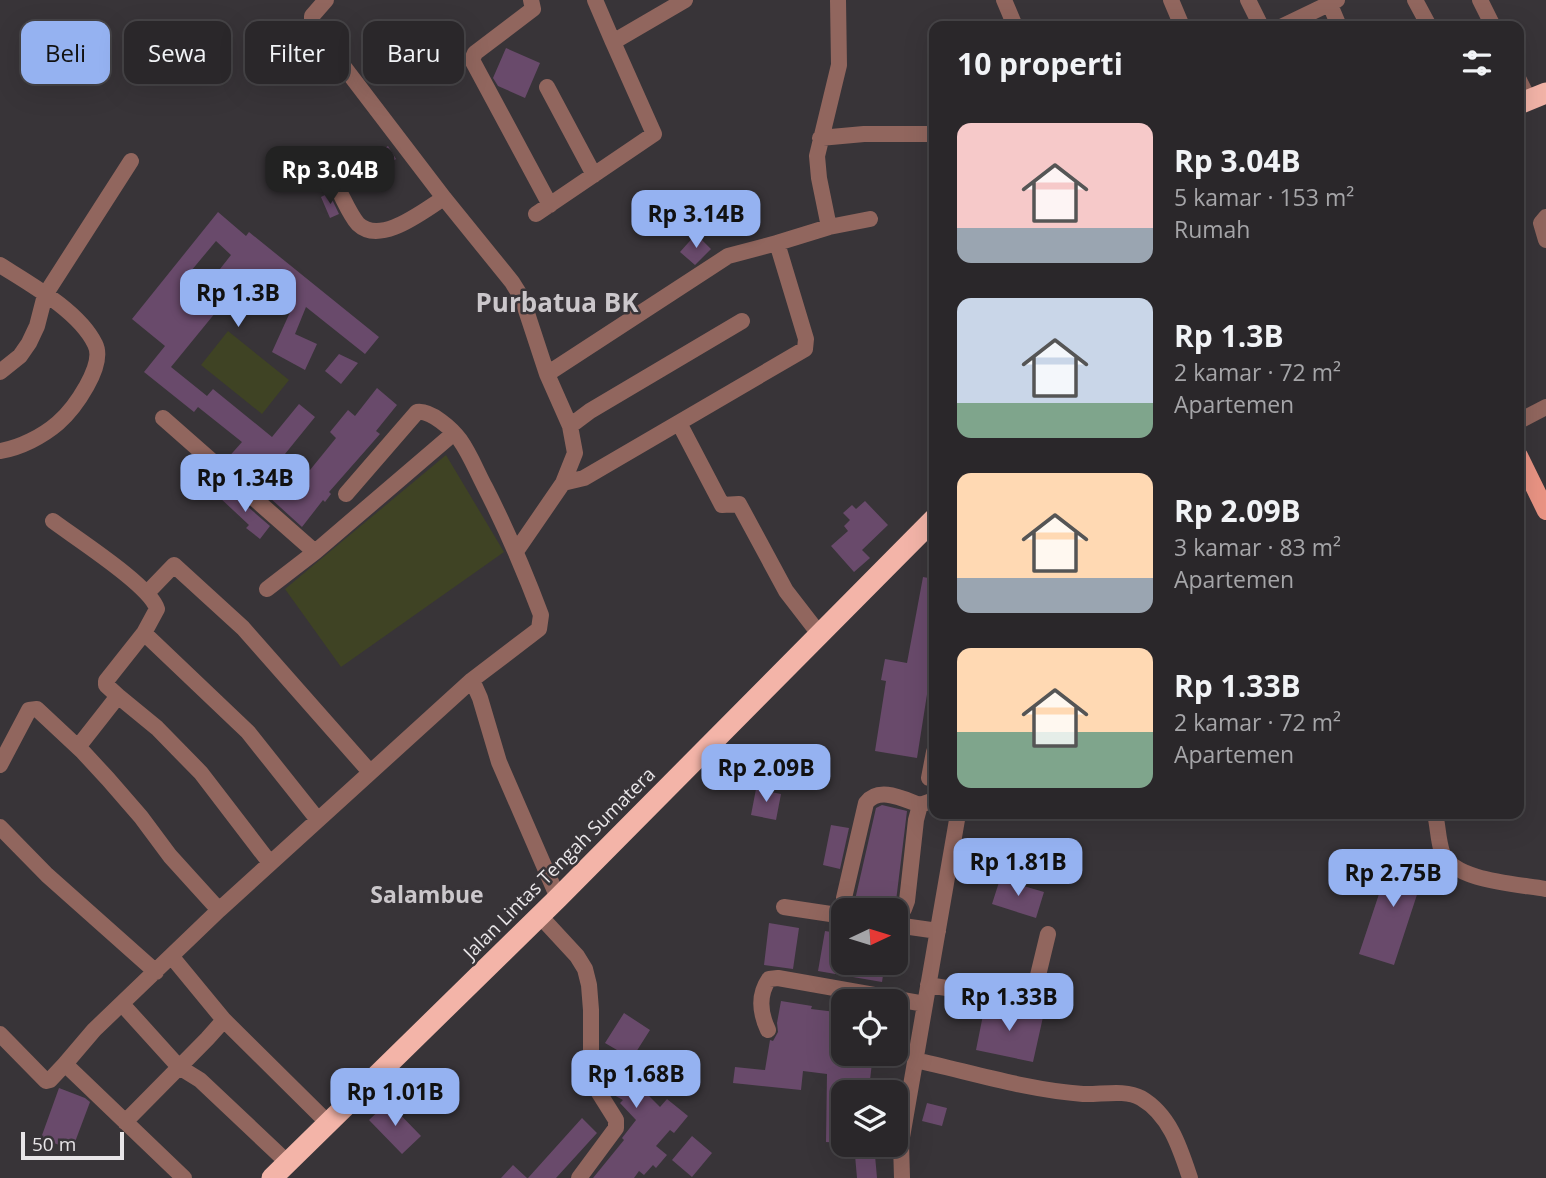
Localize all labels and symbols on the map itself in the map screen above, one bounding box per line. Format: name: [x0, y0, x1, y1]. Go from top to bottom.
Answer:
pin: Rp 3.04B: [258, 146, 402, 206]
pin: Rp 3.14B: [624, 190, 768, 250]
pin: Rp 1.3B: [173, 270, 303, 329]
district label: Purbatua BK: [476, 284, 639, 320]
pin: Rp 1.34B: [173, 454, 317, 514]
pin: Rp 2.09B: [694, 744, 838, 804]
street label: Jalan Lintas Tengah Sumatera: [456, 761, 661, 966]
pin: Rp 1.81B: [946, 838, 1090, 898]
pin: Rp 2.75B: [1321, 850, 1465, 909]
district label: Salambue: [370, 878, 484, 910]
north arrow: [831, 898, 908, 975]
pin: Rp 1.33B: [937, 974, 1081, 1033]
pin: Rp 1.68B: [564, 1050, 708, 1110]
pin: Rp 1.01B: [323, 1068, 467, 1128]
scale bar: [21, 1129, 124, 1161]

